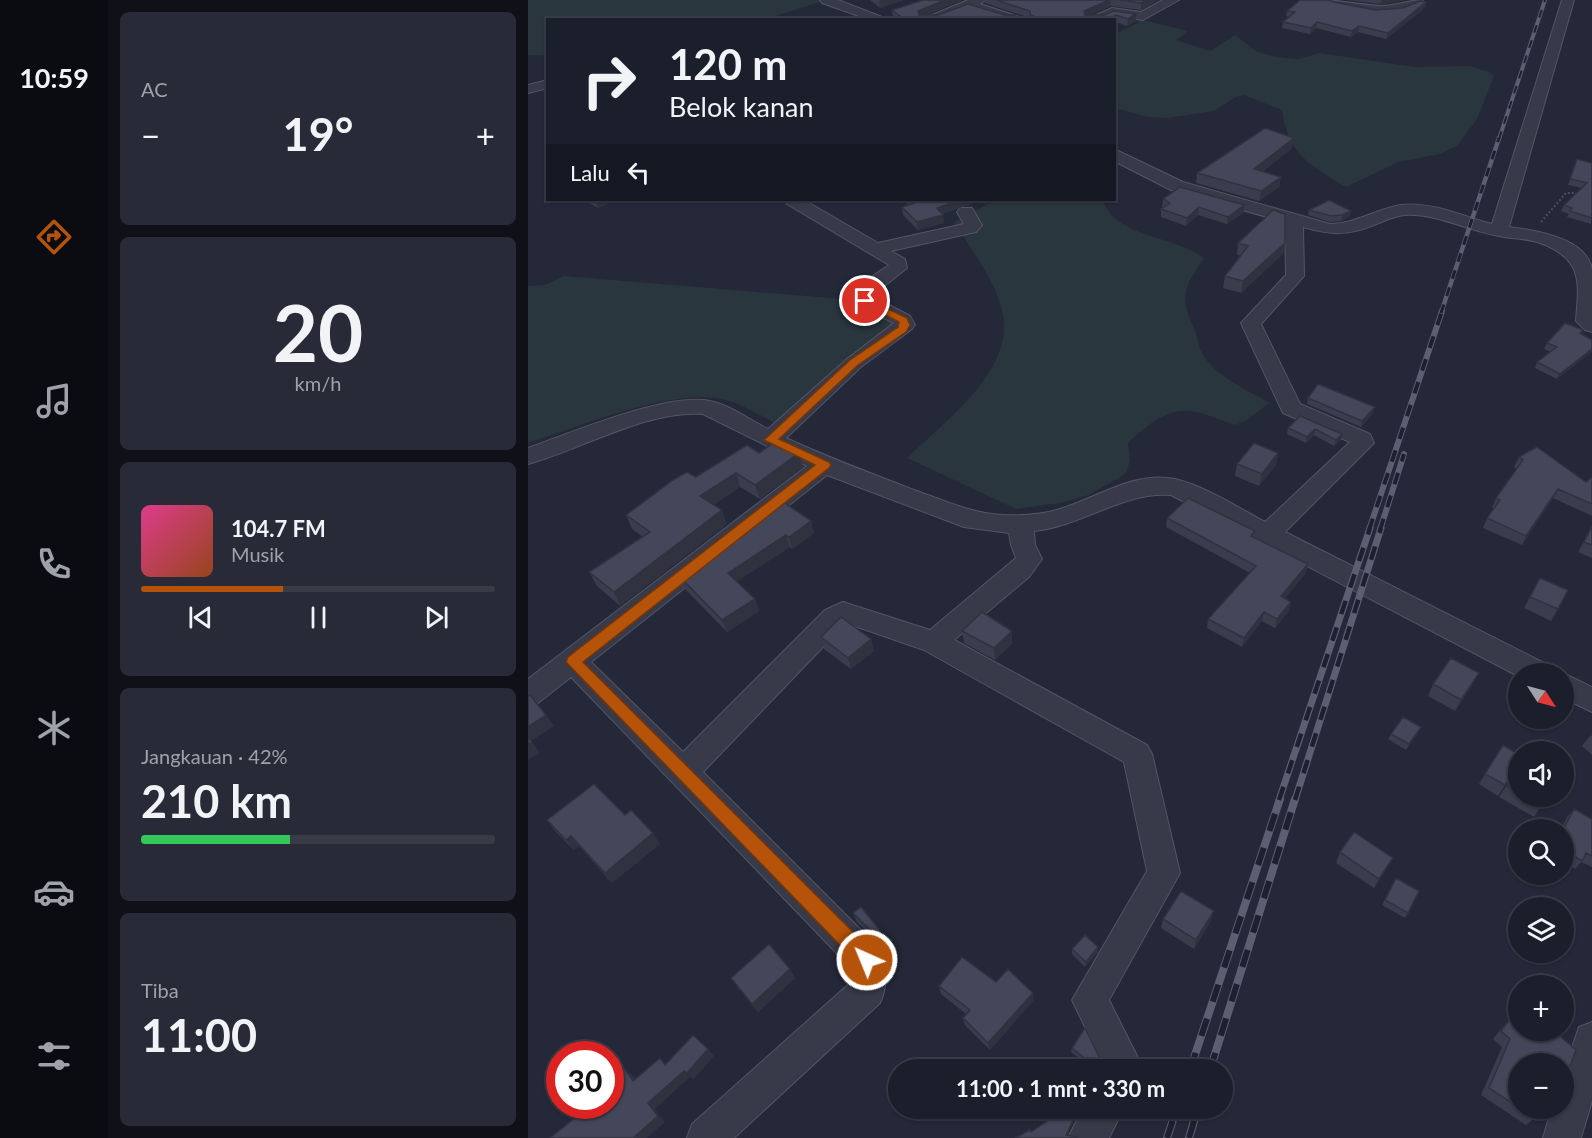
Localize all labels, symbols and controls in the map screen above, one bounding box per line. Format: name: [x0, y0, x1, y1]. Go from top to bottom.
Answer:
text: 120 m: [669, 39, 787, 89]
icon: right: [570, 42, 648, 120]
text: 10:59: [19, 61, 89, 94]
text: AC: [141, 77, 168, 101]
text: Belok kanan: [669, 90, 814, 123]
text: 19°: [283, 107, 353, 161]
text: −: [141, 115, 160, 155]
text: +: [476, 115, 495, 155]
icon: left: [622, 156, 655, 189]
text: Lalu: [570, 159, 610, 186]
icon: directions: [33, 216, 75, 258]
pin: [839, 275, 890, 326]
icon: arrive: [848, 284, 881, 317]
text: 20: [273, 285, 363, 379]
text: km/h: [295, 371, 341, 395]
icon: music: [33, 380, 75, 422]
text: 104.7 FM: [231, 515, 326, 542]
text: Musik: [231, 542, 284, 566]
icon: phone: [33, 543, 75, 585]
icon: previous: [184, 601, 217, 634]
icon: pause: [302, 601, 335, 634]
icon: next: [420, 601, 453, 634]
north arrow: [1508, 663, 1574, 729]
map controls: [1508, 663, 1574, 1119]
icon: climate: [33, 707, 75, 749]
button: sound: [1508, 741, 1574, 807]
text: Jangkauan · 42%: [141, 744, 288, 768]
text: 210 km: [141, 774, 292, 828]
button: search: [1508, 819, 1574, 885]
icon: car: [33, 871, 75, 913]
button: layers: [1508, 897, 1574, 963]
position arrow: [835, 928, 899, 992]
button: +: [1508, 975, 1574, 1041]
text: Tiba: [141, 978, 179, 1002]
text: 11:00: [141, 1008, 257, 1062]
icon: filters: [33, 1035, 75, 1077]
speed limit sign: 30: [546, 1041, 624, 1119]
button: −: [1508, 1053, 1574, 1119]
text: 11:00 · 1 mnt · 330 m: [956, 1075, 1165, 1102]

